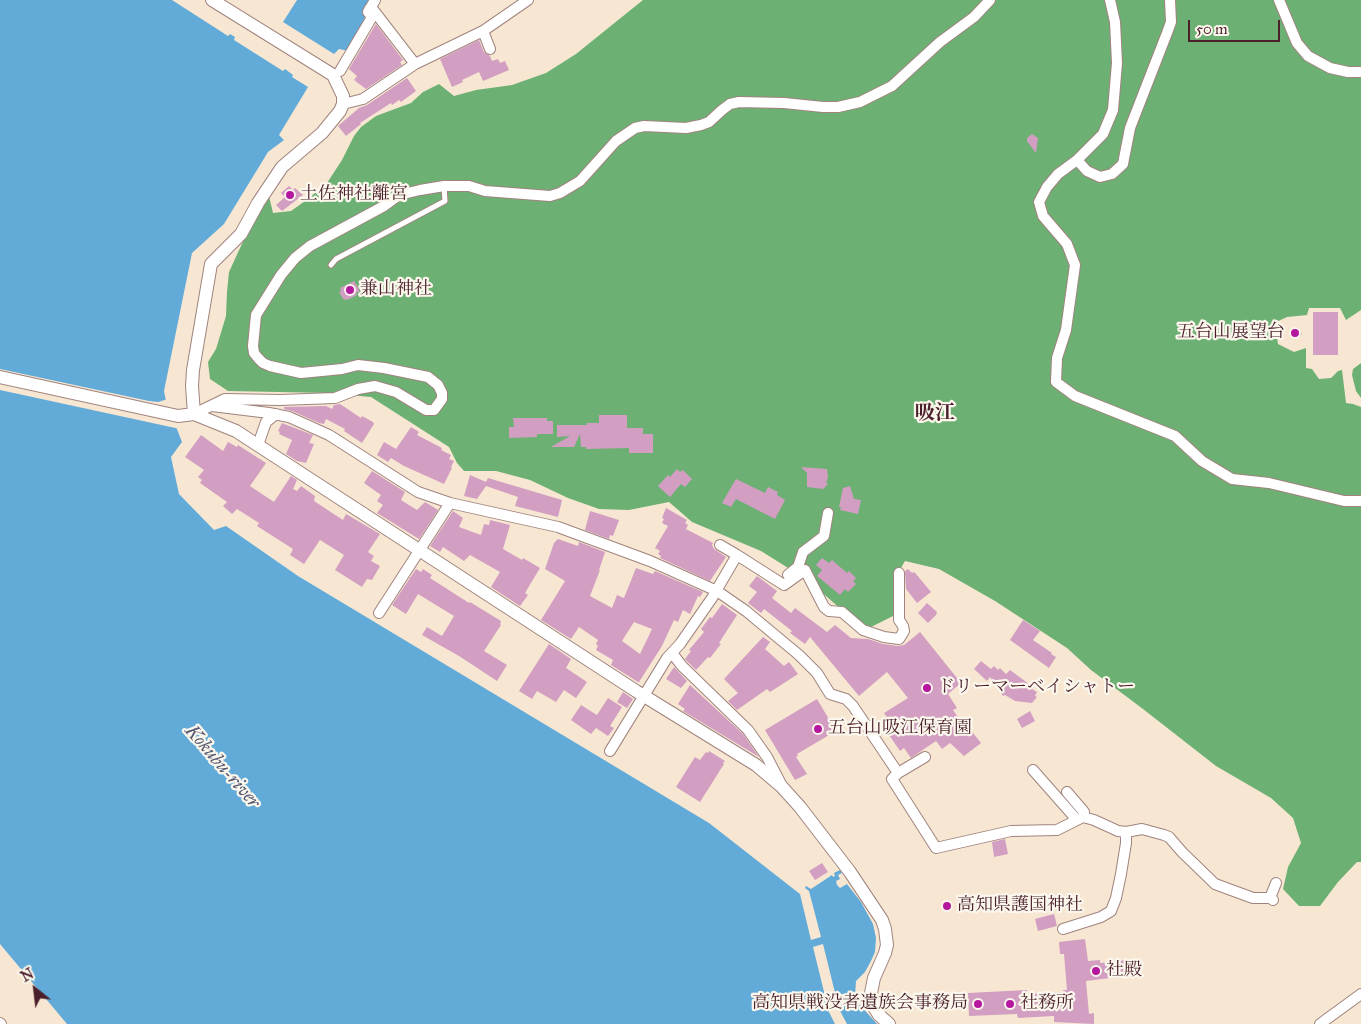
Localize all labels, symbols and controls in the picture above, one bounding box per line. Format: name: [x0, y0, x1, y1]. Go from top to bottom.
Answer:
scale bar: [1191, 10, 1284, 42]
text: 50 m: [1196, 20, 1228, 38]
place label: 土佐神社離宮: [300, 184, 408, 206]
marker: 土佐神社離宮: [284, 189, 296, 201]
place label: 兼山神社: [360, 279, 432, 301]
marker: 兼山神社: [344, 284, 356, 296]
place label: 五台山展望台: [1177, 322, 1285, 344]
marker: 五台山展望台: [1289, 327, 1301, 339]
district label: 吸江: [915, 402, 955, 426]
place label: ドリーマーベイシャトー: [937, 677, 1135, 699]
marker: ドリーマーベイシャトー: [921, 682, 933, 694]
place label: 五台山吸江保育園: [828, 718, 972, 740]
water label: Kokubu-river: [180, 721, 264, 813]
marker: 五台山吸江保育園: [812, 723, 824, 735]
place label: 高知県護国神社: [957, 895, 1083, 917]
marker: 高知県護国神社: [941, 900, 953, 912]
place label: 社殿: [1106, 960, 1142, 982]
north arrow: [10, 964, 60, 1014]
text: N: [18, 965, 37, 986]
marker: 社殿: [1090, 965, 1102, 977]
place label: 高知県戦没者遺族会事務局: [752, 993, 968, 1015]
place label: 社務所: [1020, 993, 1074, 1015]
marker: 高知県戦没者遺族会事務局: [972, 998, 984, 1010]
marker: 社務所: [1004, 998, 1016, 1010]

